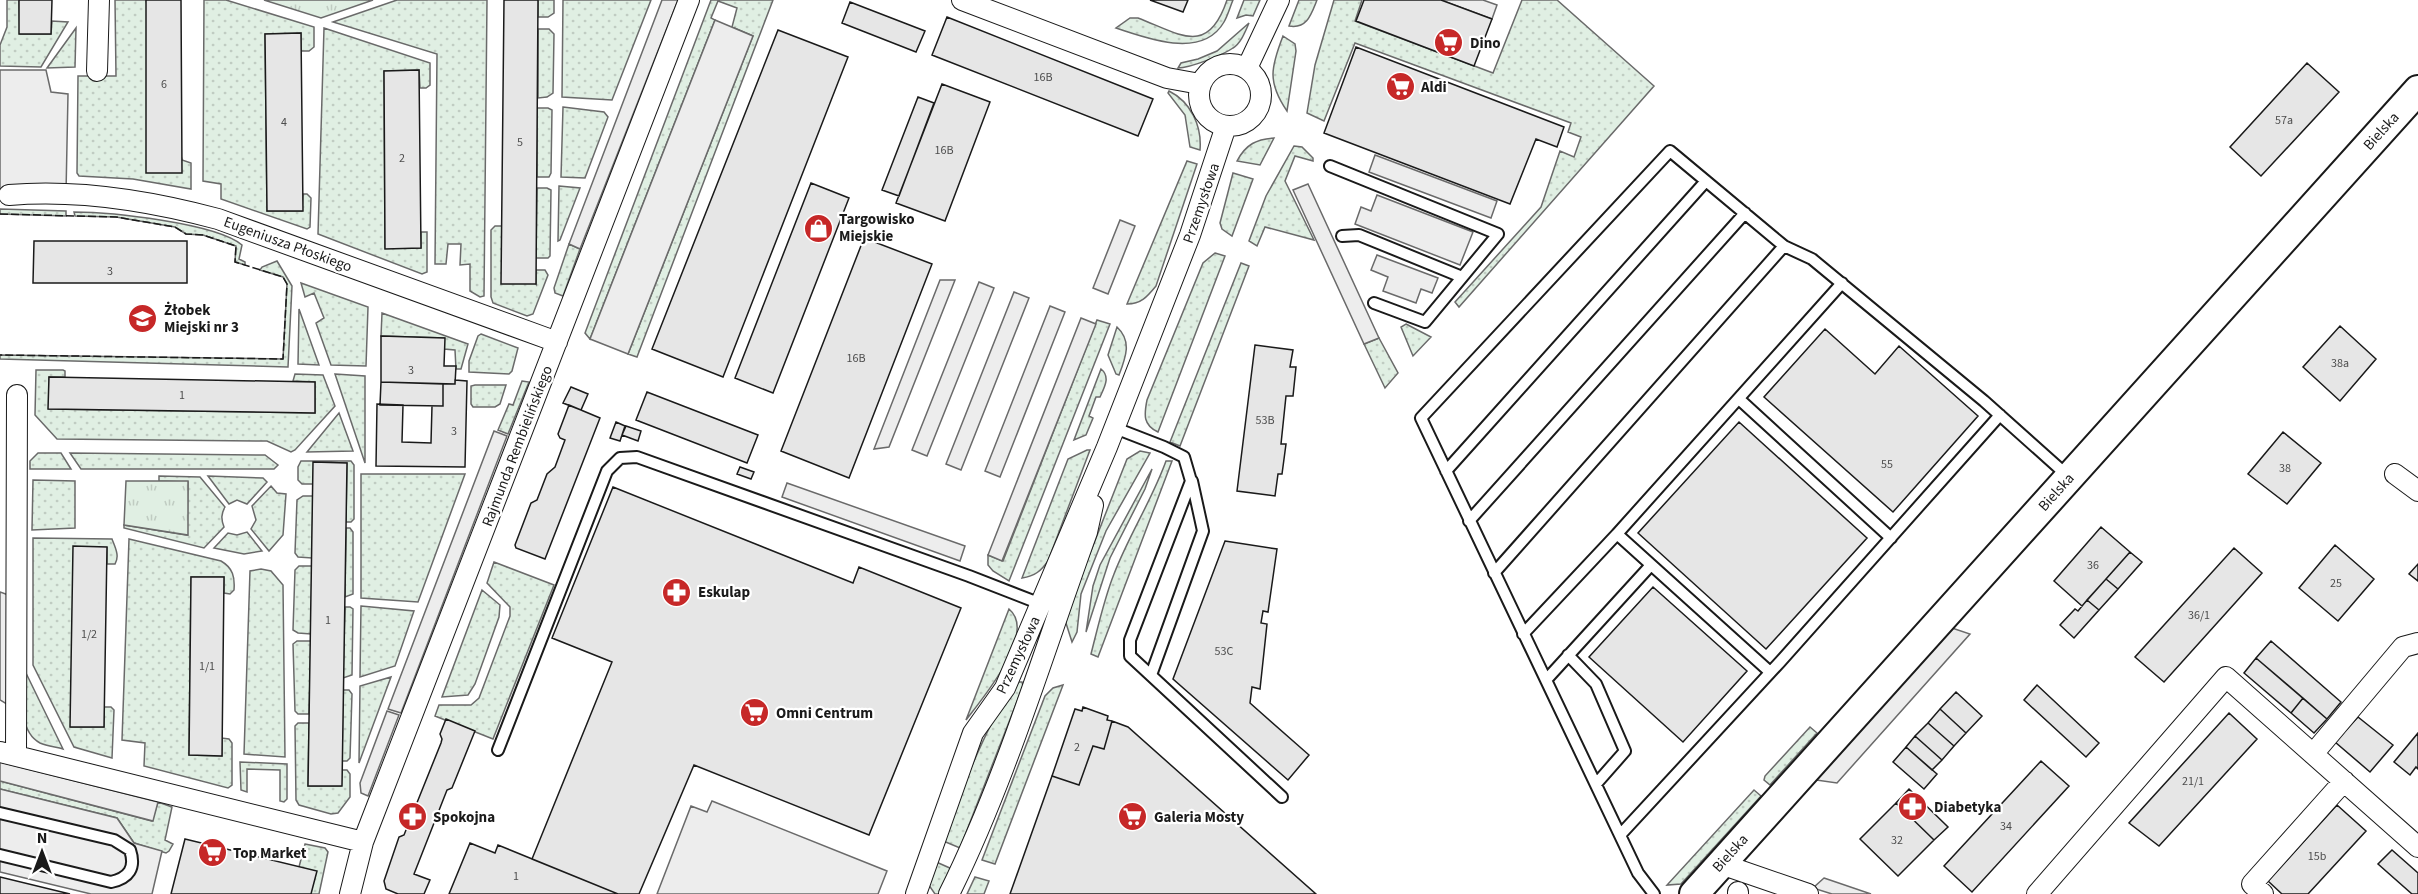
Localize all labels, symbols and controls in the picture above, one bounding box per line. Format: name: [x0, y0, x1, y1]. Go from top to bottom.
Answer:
supermarket icon: Dino: [1433, 27, 1465, 59]
place label: Dino: [1470, 33, 1501, 54]
house number: 16B: [1034, 69, 1052, 86]
supermarket icon: Aldi: [1384, 71, 1416, 103]
house number: 6: [161, 76, 167, 93]
place label: Aldi: [1420, 77, 1447, 98]
street label: Bielska: [2359, 108, 2404, 155]
house number: 57a: [2275, 112, 2293, 129]
house number: 4: [281, 114, 287, 131]
house number: 5: [517, 134, 523, 151]
house number: 16B: [935, 142, 953, 159]
house number: 2: [399, 150, 405, 167]
street label: Przemysłowa: [1178, 160, 1225, 246]
place label: Targowisko Miejskie: [839, 209, 915, 247]
street label: Eugeniusza Płoskiego: [221, 212, 355, 277]
shop icon: Targowisko Miejskie: [802, 212, 834, 244]
house number: 3: [107, 263, 113, 280]
place label: Żłobek Miejski nr 3: [164, 300, 239, 338]
school or university icon: Żłobek Miejski nr 3: [127, 303, 159, 335]
house number: 16B: [847, 350, 865, 367]
house number: 38a: [2331, 355, 2349, 372]
house number: 3: [408, 362, 414, 379]
street label: Rajmunda Rembielińskiego: [477, 363, 558, 530]
house number: 1: [179, 387, 185, 404]
house number: 53B: [1256, 412, 1274, 429]
house number: 3: [451, 423, 457, 440]
house number: 55: [1881, 456, 1893, 473]
house number: 38: [2279, 460, 2291, 477]
street label: Bielska: [2034, 469, 2079, 516]
house number: 36: [2087, 557, 2099, 574]
house number: 25: [2330, 575, 2342, 592]
pharmacy icon: Eskulap: [661, 576, 693, 608]
place label: Eskulap: [698, 582, 751, 603]
house number: 36/1: [2188, 607, 2210, 624]
house number: 1: [325, 612, 331, 629]
street label: Przemysłowa: [991, 613, 1046, 698]
house number: 1/2: [81, 626, 97, 643]
house number: 53C: [1215, 643, 1234, 660]
house number: 1/1: [199, 658, 215, 675]
supermarket icon: Omni Centrum: [739, 697, 771, 729]
place label: Omni Centrum: [776, 703, 873, 724]
house number: 2: [1074, 739, 1080, 756]
house number: 21/1: [2182, 773, 2204, 790]
pharmacy icon: Diabetyka: [1897, 791, 1929, 823]
place label: Diabetyka: [1934, 797, 2001, 818]
pharmacy icon: Spokojna: [396, 801, 428, 833]
supermarket icon: Galeria Mosty: [1117, 801, 1149, 833]
place label: Spokojna: [433, 807, 495, 828]
place label: Galeria Mosty: [1154, 807, 1244, 828]
house number: 34: [2000, 818, 2012, 835]
north arrow: [12, 822, 72, 882]
text: N: [37, 827, 47, 849]
street label: Bielska: [1708, 830, 1753, 877]
house number: 32: [1891, 832, 1903, 849]
supermarket icon: Top Market: [196, 837, 228, 869]
place label: Top Market: [233, 843, 307, 864]
house number: 15b: [2308, 848, 2327, 865]
house number: 1: [513, 868, 519, 885]

